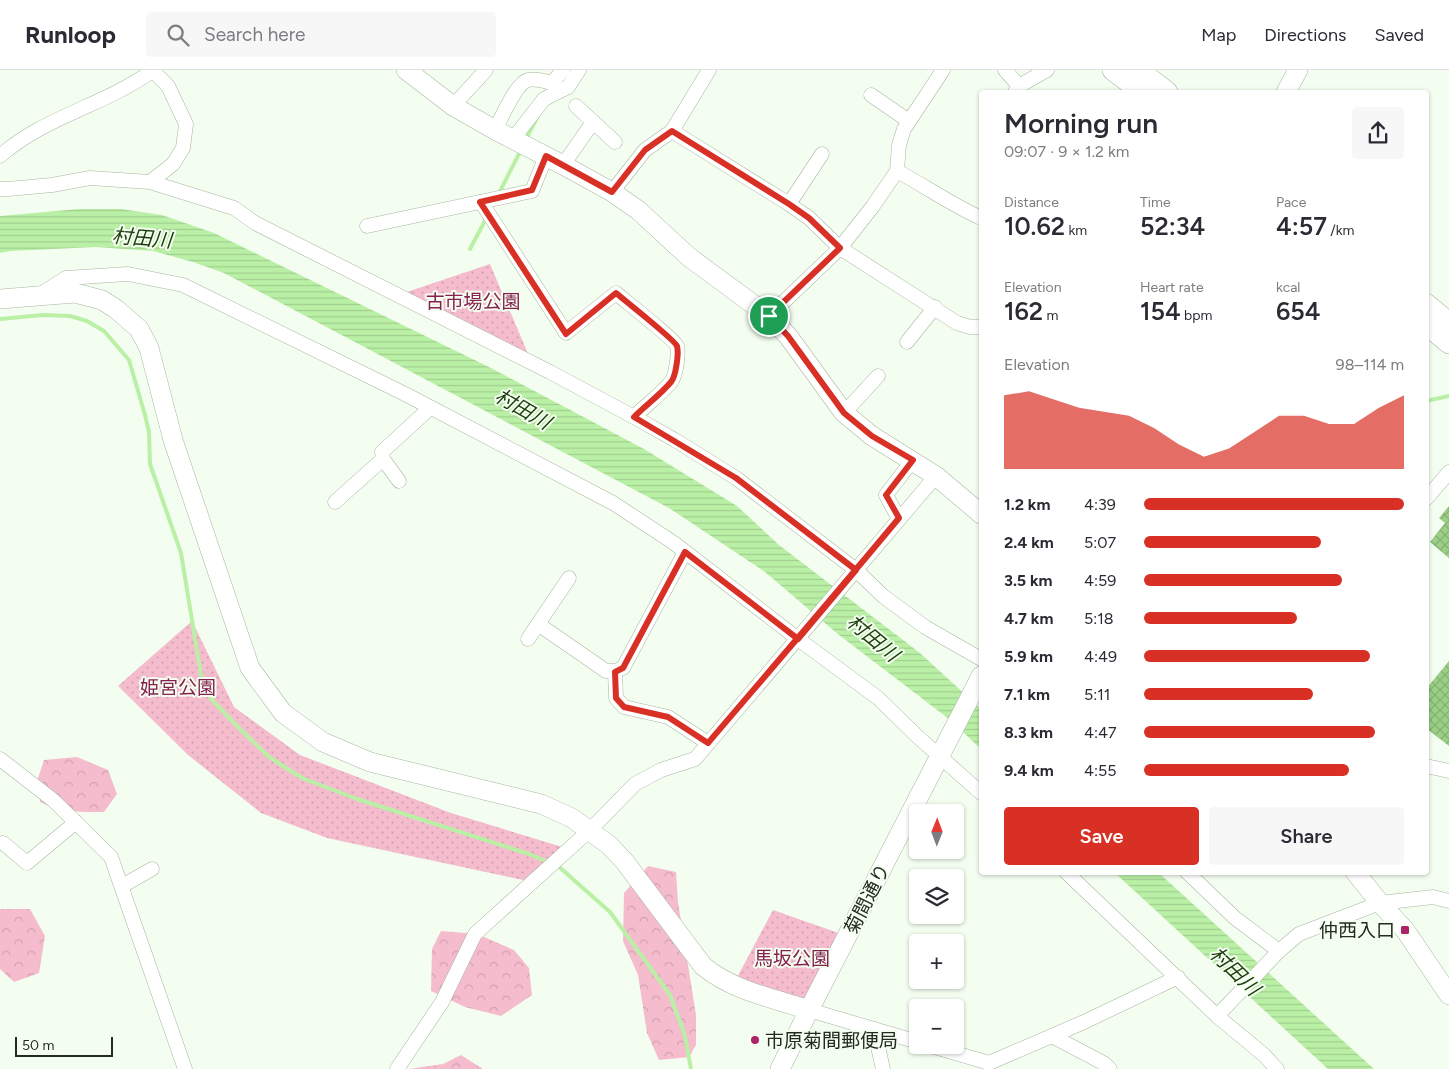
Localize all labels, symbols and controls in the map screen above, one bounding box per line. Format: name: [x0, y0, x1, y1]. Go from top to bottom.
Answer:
search box: [146, 12, 496, 57]
text: Runloop: [25, 20, 116, 49]
icon: search: [164, 21, 192, 49]
text: Search here: [204, 23, 305, 46]
text: Map: [1201, 24, 1236, 46]
text: Directions: [1264, 24, 1346, 46]
text: Saved: [1374, 24, 1424, 46]
text: Morning run: [1004, 106, 1158, 140]
button: share: [1352, 107, 1404, 159]
text: 09:07 · 9 × 1.2 km: [1004, 142, 1129, 161]
text: Distance: [1004, 194, 1059, 211]
text: Time: [1140, 194, 1171, 211]
text: Pace: [1276, 194, 1306, 211]
text: 10.62: [1004, 211, 1065, 241]
text: 52:34: [1140, 211, 1205, 241]
text: 4:57: [1276, 211, 1327, 241]
text: km: [1065, 222, 1087, 239]
text: /km: [1327, 222, 1355, 239]
water label: 村田川: [111, 223, 175, 253]
text: Elevation: [1004, 279, 1062, 296]
text: Heart rate: [1140, 279, 1204, 296]
text: kcal: [1276, 279, 1300, 296]
park label: 古市場公園: [425, 290, 521, 313]
pin: [748, 295, 790, 337]
text: 162: [1004, 296, 1043, 326]
text: 154: [1140, 296, 1181, 326]
text: 654: [1276, 296, 1321, 326]
icon: arrive: [755, 302, 783, 330]
text: m: [1043, 307, 1058, 324]
text: bpm: [1181, 307, 1213, 324]
text: Elevation: [1004, 355, 1070, 374]
text: 98–114 m: [1336, 355, 1404, 374]
water label: 村田川: [491, 384, 557, 435]
text: 1.2 km: [1004, 495, 1050, 514]
text: 4:39: [1084, 495, 1116, 514]
text: 2.4 km: [1004, 533, 1054, 552]
text: 5:07: [1084, 533, 1116, 552]
text: 3.5 km: [1004, 571, 1053, 590]
text: 4:59: [1084, 571, 1116, 590]
text: 4.7 km: [1004, 609, 1053, 628]
text: 5:18: [1084, 609, 1114, 628]
water label: 村田川: [842, 610, 905, 668]
text: 5.9 km: [1004, 647, 1053, 666]
text: 4:49: [1084, 647, 1117, 666]
park label: 姫宮公園: [140, 676, 216, 699]
text: 7.1 km: [1004, 685, 1050, 704]
text: 5:11: [1084, 685, 1110, 704]
text: 8.3 km: [1004, 723, 1053, 742]
text: 4:47: [1084, 723, 1117, 742]
text: 9.4 km: [1004, 761, 1054, 780]
text: 4:55: [1084, 761, 1116, 780]
north arrow: [909, 804, 964, 859]
map controls: [909, 804, 964, 1054]
button: Save: [1004, 807, 1199, 865]
button: Share: [1209, 807, 1404, 865]
street label: 菊間通り: [839, 860, 895, 938]
button: layers: [909, 869, 964, 924]
place label: 仲西入口: [1319, 919, 1395, 942]
marker: 仲西入口: [1399, 924, 1411, 936]
button: +: [909, 934, 964, 989]
water label: 村田川: [1205, 942, 1266, 1002]
park label: 馬坂公園: [754, 947, 830, 970]
button: −: [909, 999, 964, 1054]
place label: 市原菊間郵便局: [765, 1029, 898, 1052]
scale bar: [15, 1034, 112, 1057]
marker: 市原菊間郵便局: [749, 1034, 761, 1046]
text: 50 m: [22, 1037, 54, 1054]

